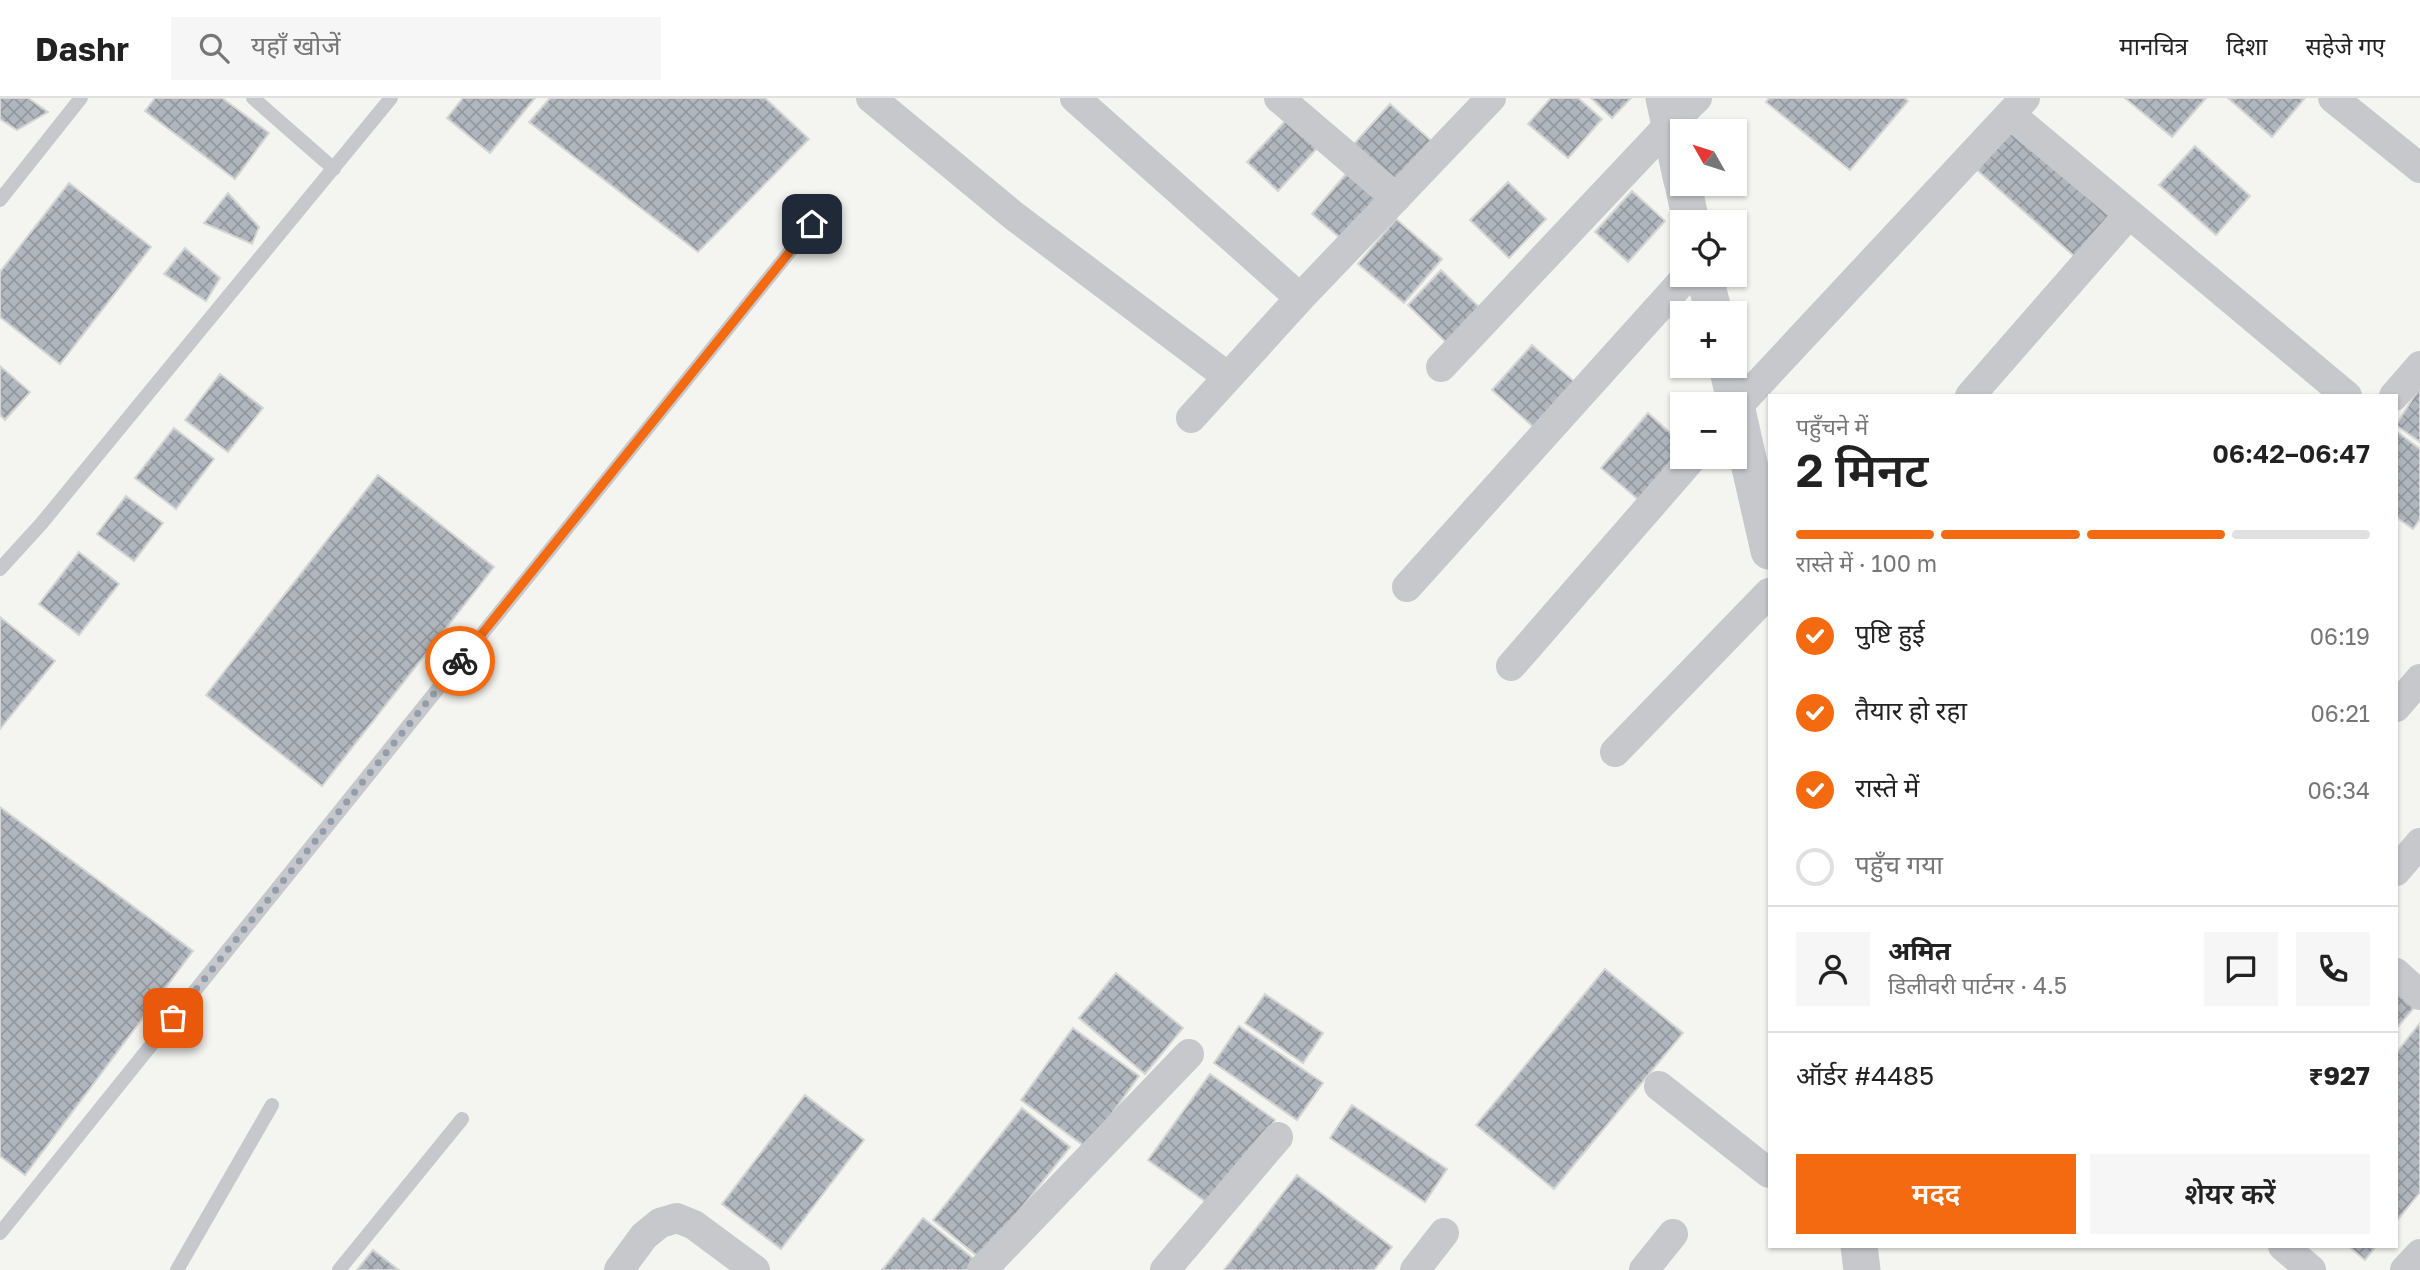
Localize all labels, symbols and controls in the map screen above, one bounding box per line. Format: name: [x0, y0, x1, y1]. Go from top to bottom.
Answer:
search box: [171, 17, 661, 80]
text: Dashr: [35, 29, 129, 68]
icon: search: [195, 29, 233, 67]
text: यहाँ खोजें: [251, 30, 340, 61]
text: मानचित्र: [2119, 31, 2188, 60]
text: दिशा: [2226, 31, 2267, 60]
text: सहेजे गए: [2305, 31, 2385, 60]
north arrow: [1670, 119, 1746, 196]
map controls: [1670, 119, 1747, 469]
pin: [782, 194, 842, 254]
icon: home: [793, 205, 831, 243]
button: locate: [1670, 210, 1747, 287]
button: +: [1670, 301, 1747, 378]
button: −: [1670, 392, 1747, 469]
text: पहुँचने में: [1796, 412, 1868, 440]
text: 06:42–06:47: [2212, 438, 2370, 469]
text: 2 मिनट: [1796, 442, 1928, 497]
text: रास्ते में · 100 m: [1796, 549, 1937, 577]
icon: check: [1796, 617, 1834, 655]
text: पुष्टि हुई: [1855, 618, 1925, 649]
text: 06:19: [2310, 622, 2370, 650]
courier: [425, 626, 495, 696]
icon: bike: [441, 642, 479, 680]
icon: check: [1796, 694, 1834, 732]
text: तैयार हो रहा: [1855, 695, 1967, 726]
text: 06:21: [2310, 699, 2370, 727]
icon: check: [1796, 771, 1834, 809]
text: रास्ते में: [1855, 772, 1919, 803]
text: 06:34: [2307, 776, 2370, 804]
text: पहुँच गया: [1855, 849, 1943, 880]
button: person: [1796, 932, 1870, 1006]
button: chat: [2204, 932, 2278, 1006]
button: phone: [2296, 932, 2370, 1006]
text: अमित: [1888, 935, 1951, 966]
text: डिलीवरी पार्टनर · 4.5: [1888, 971, 2067, 999]
pin: [143, 988, 203, 1048]
icon: bag: [154, 999, 192, 1037]
text: ऑर्डर #4485: [1796, 1060, 1934, 1091]
text: ₹927: [2309, 1060, 2370, 1091]
button: मदद: [1796, 1154, 2076, 1234]
button: शेयर करें: [2090, 1154, 2370, 1234]

